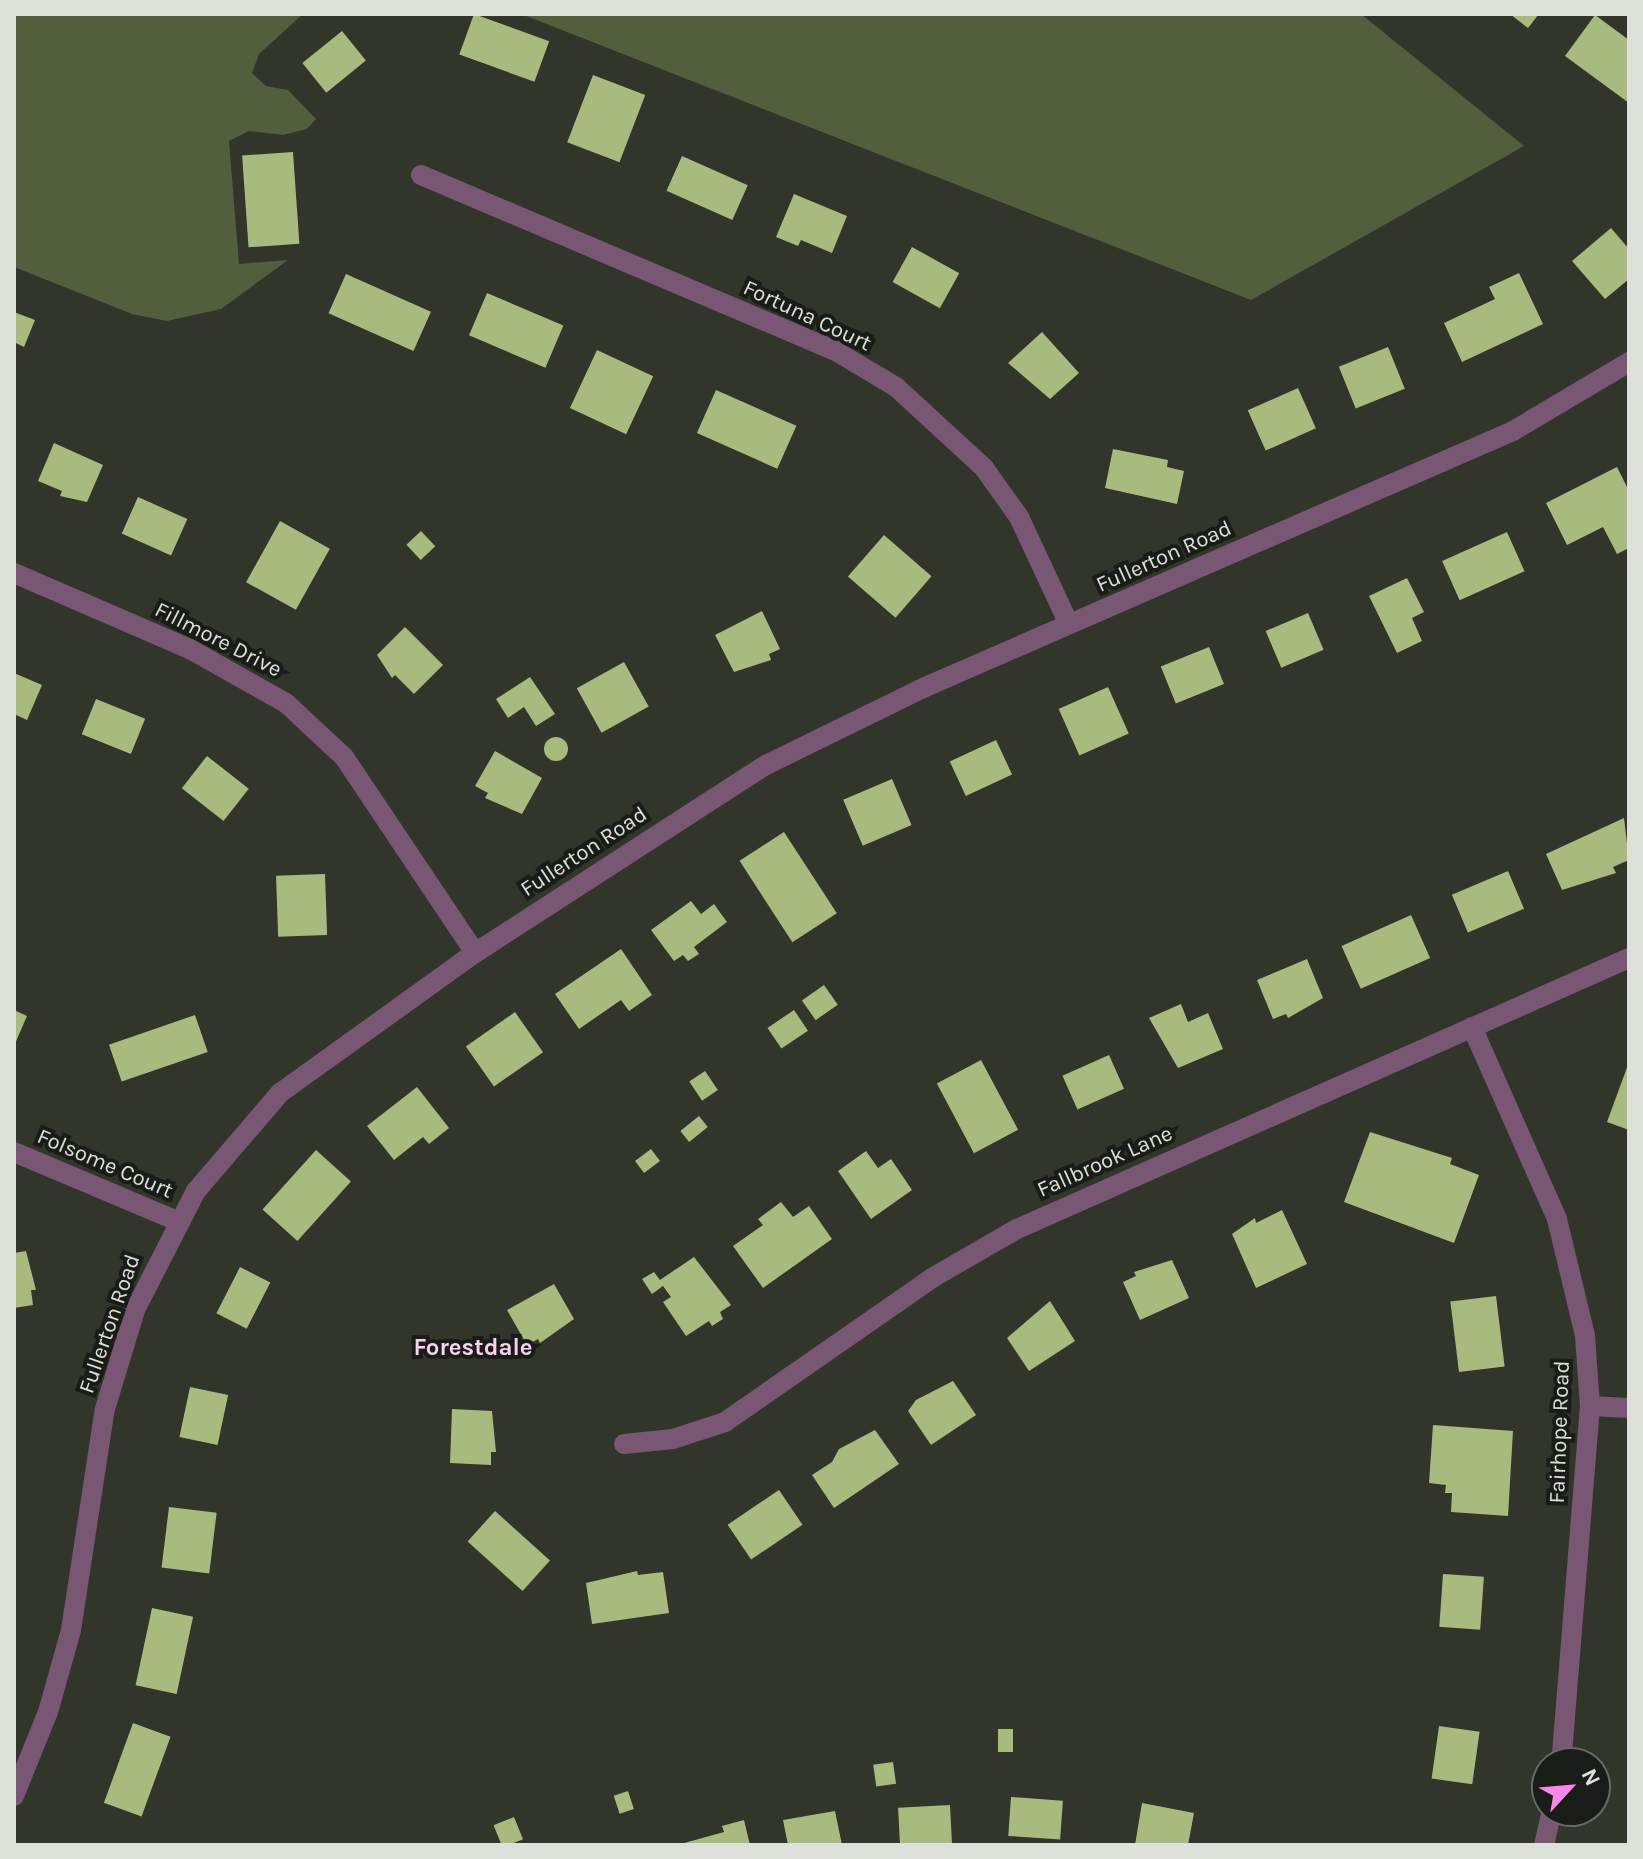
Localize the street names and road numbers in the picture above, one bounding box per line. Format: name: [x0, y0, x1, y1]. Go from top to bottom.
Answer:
street label: Fortuna Court: [739, 275, 875, 357]
street label: Fullerton Road: [1092, 515, 1236, 599]
street label: Fillmore Drive: [150, 597, 286, 683]
street label: Fullerton Road: [516, 801, 652, 903]
street label: Fallbrook Lane: [1033, 1120, 1177, 1204]
street label: Folsome Court: [33, 1124, 177, 1204]
street label: Fullerton Road: [74, 1251, 146, 1397]
street label: Fairhope Road: [1544, 1360, 1576, 1504]

